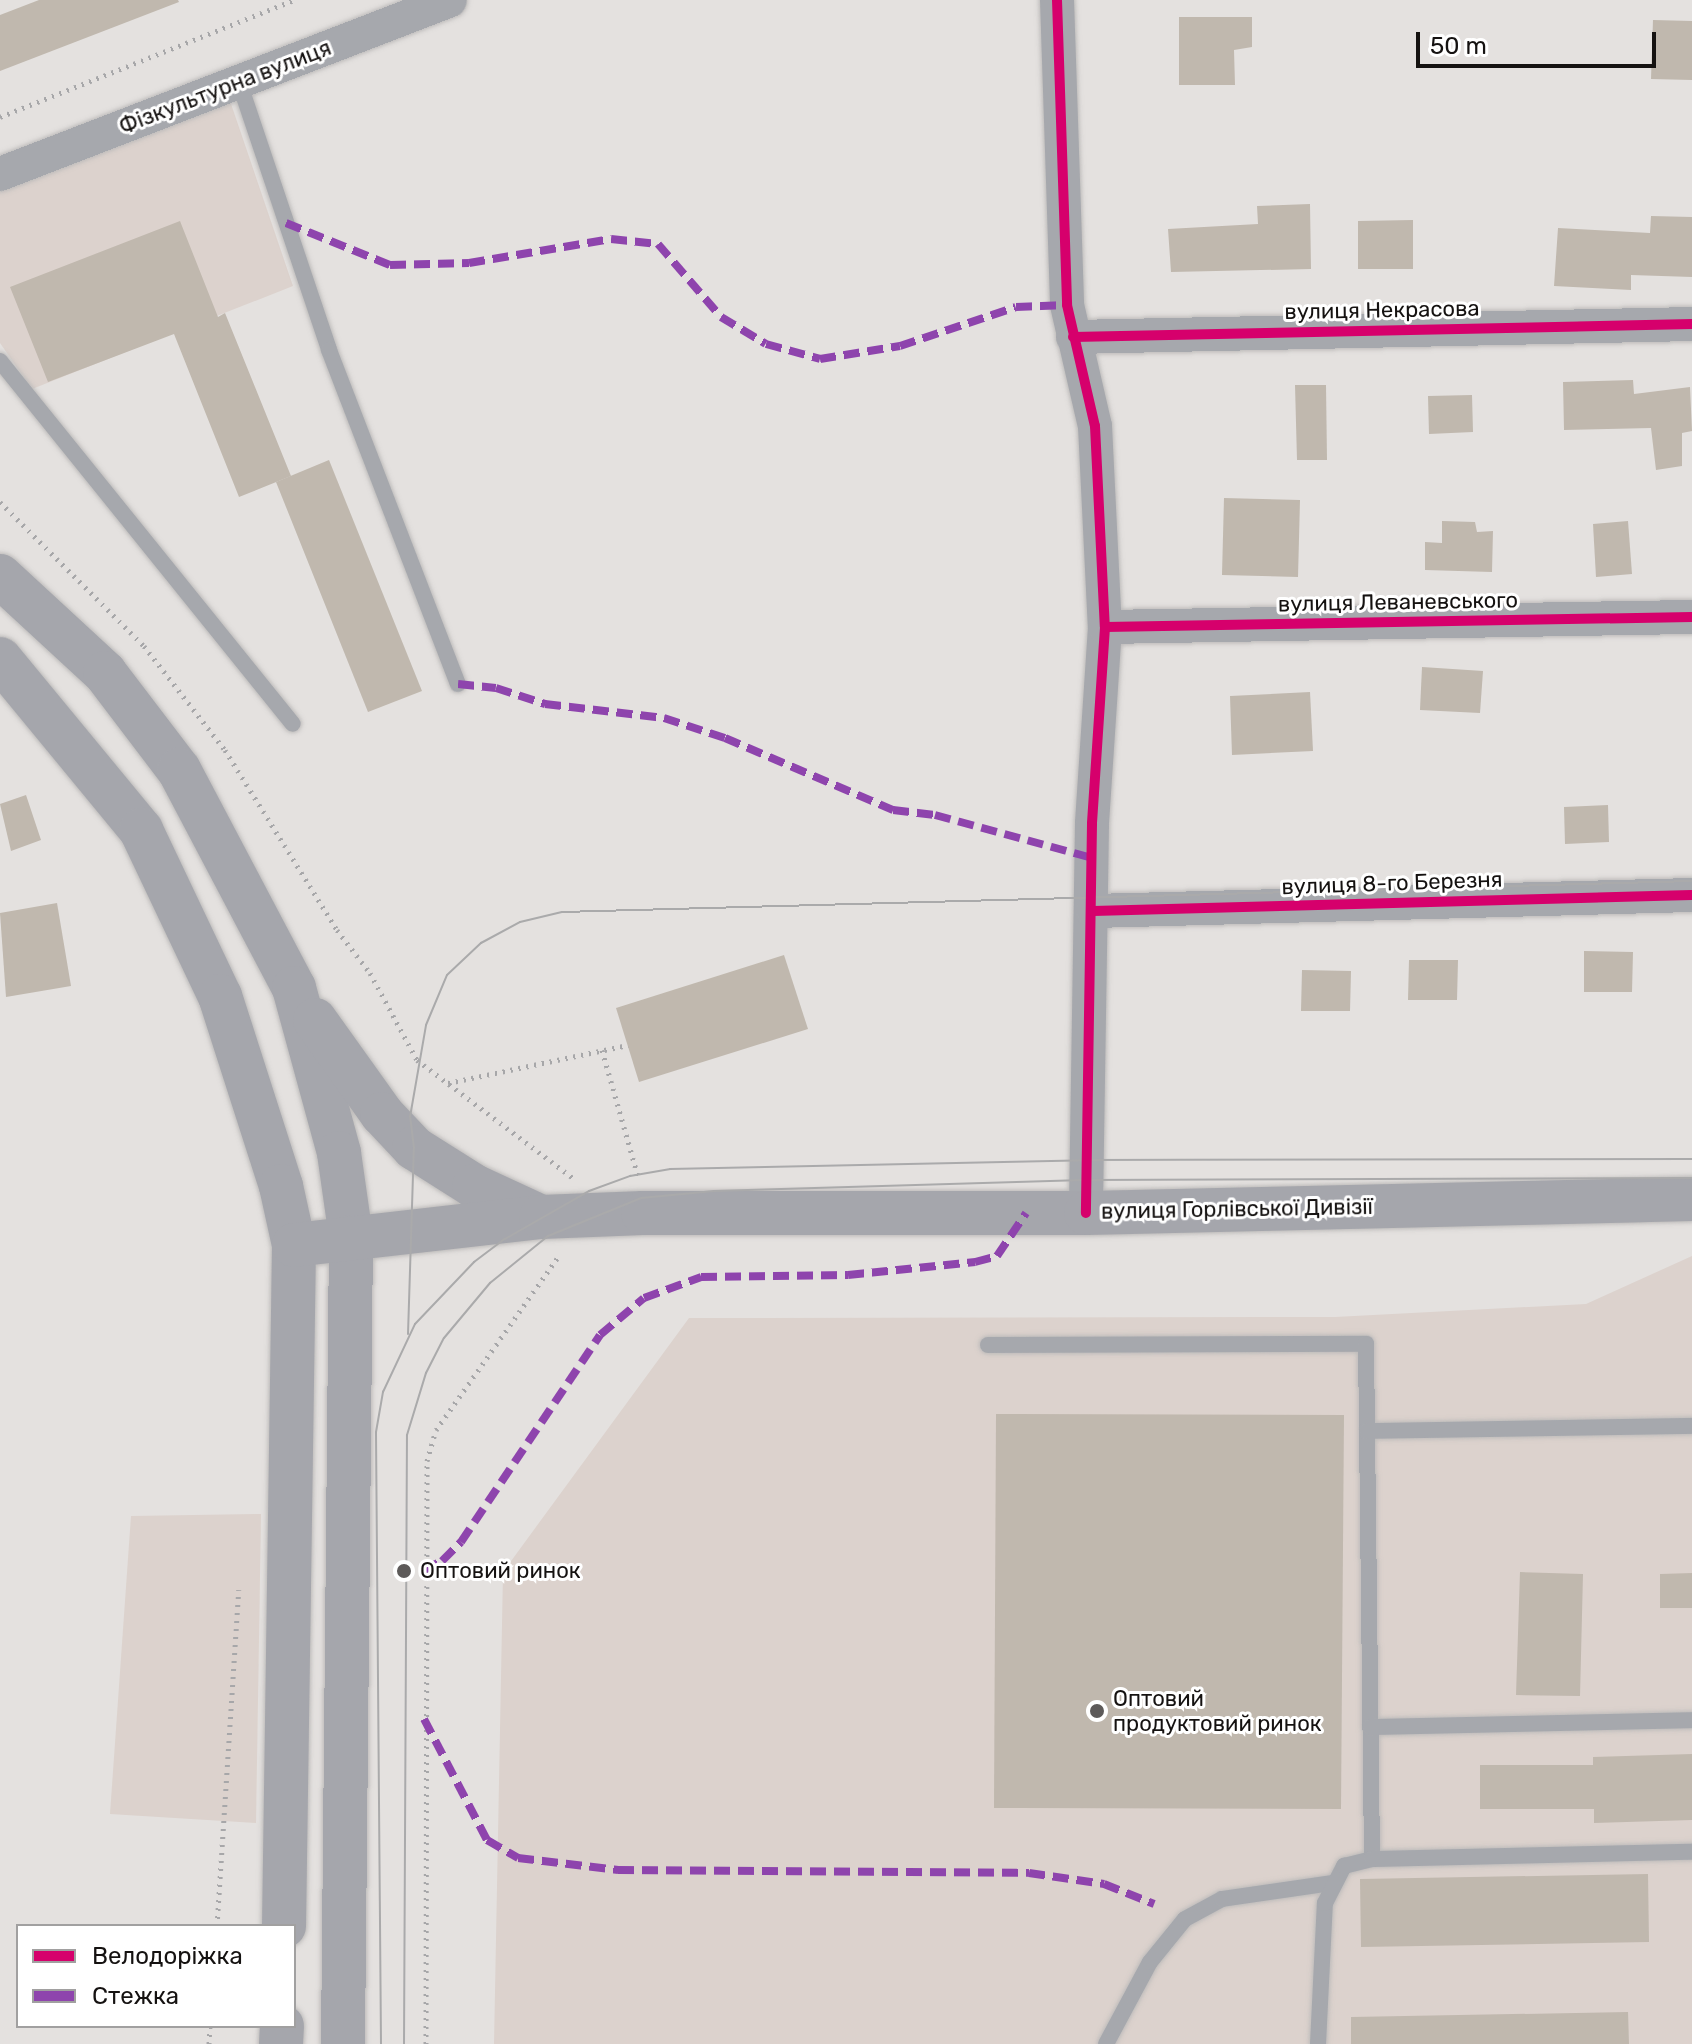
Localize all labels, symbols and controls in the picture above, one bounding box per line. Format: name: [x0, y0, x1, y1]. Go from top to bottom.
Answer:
scale bar: [1420, 16, 1660, 66]
text: 50 m: [1430, 32, 1487, 60]
street label: Фізкультурна вулиця: [115, 34, 335, 140]
street label: вулиця Некрасова: [1284, 295, 1480, 325]
street label: вулиця Леваневського: [1278, 587, 1518, 617]
street label: вулиця 8-го Березня: [1281, 866, 1503, 900]
street label: вулиця Горлівської Дивізії: [1101, 1193, 1373, 1225]
place label: Оптовий ринок: [420, 1558, 581, 1584]
marker: Оптовий ринок: [395, 1562, 413, 1580]
place label: Оптовий продуктовий ринок: [1113, 1685, 1322, 1736]
marker: Оптовий продуктовий ринок: [1088, 1702, 1106, 1720]
legend: [16, 1924, 296, 2028]
text: Велодоріжка: [92, 1942, 243, 1970]
text: Стежка: [92, 1982, 179, 2010]

